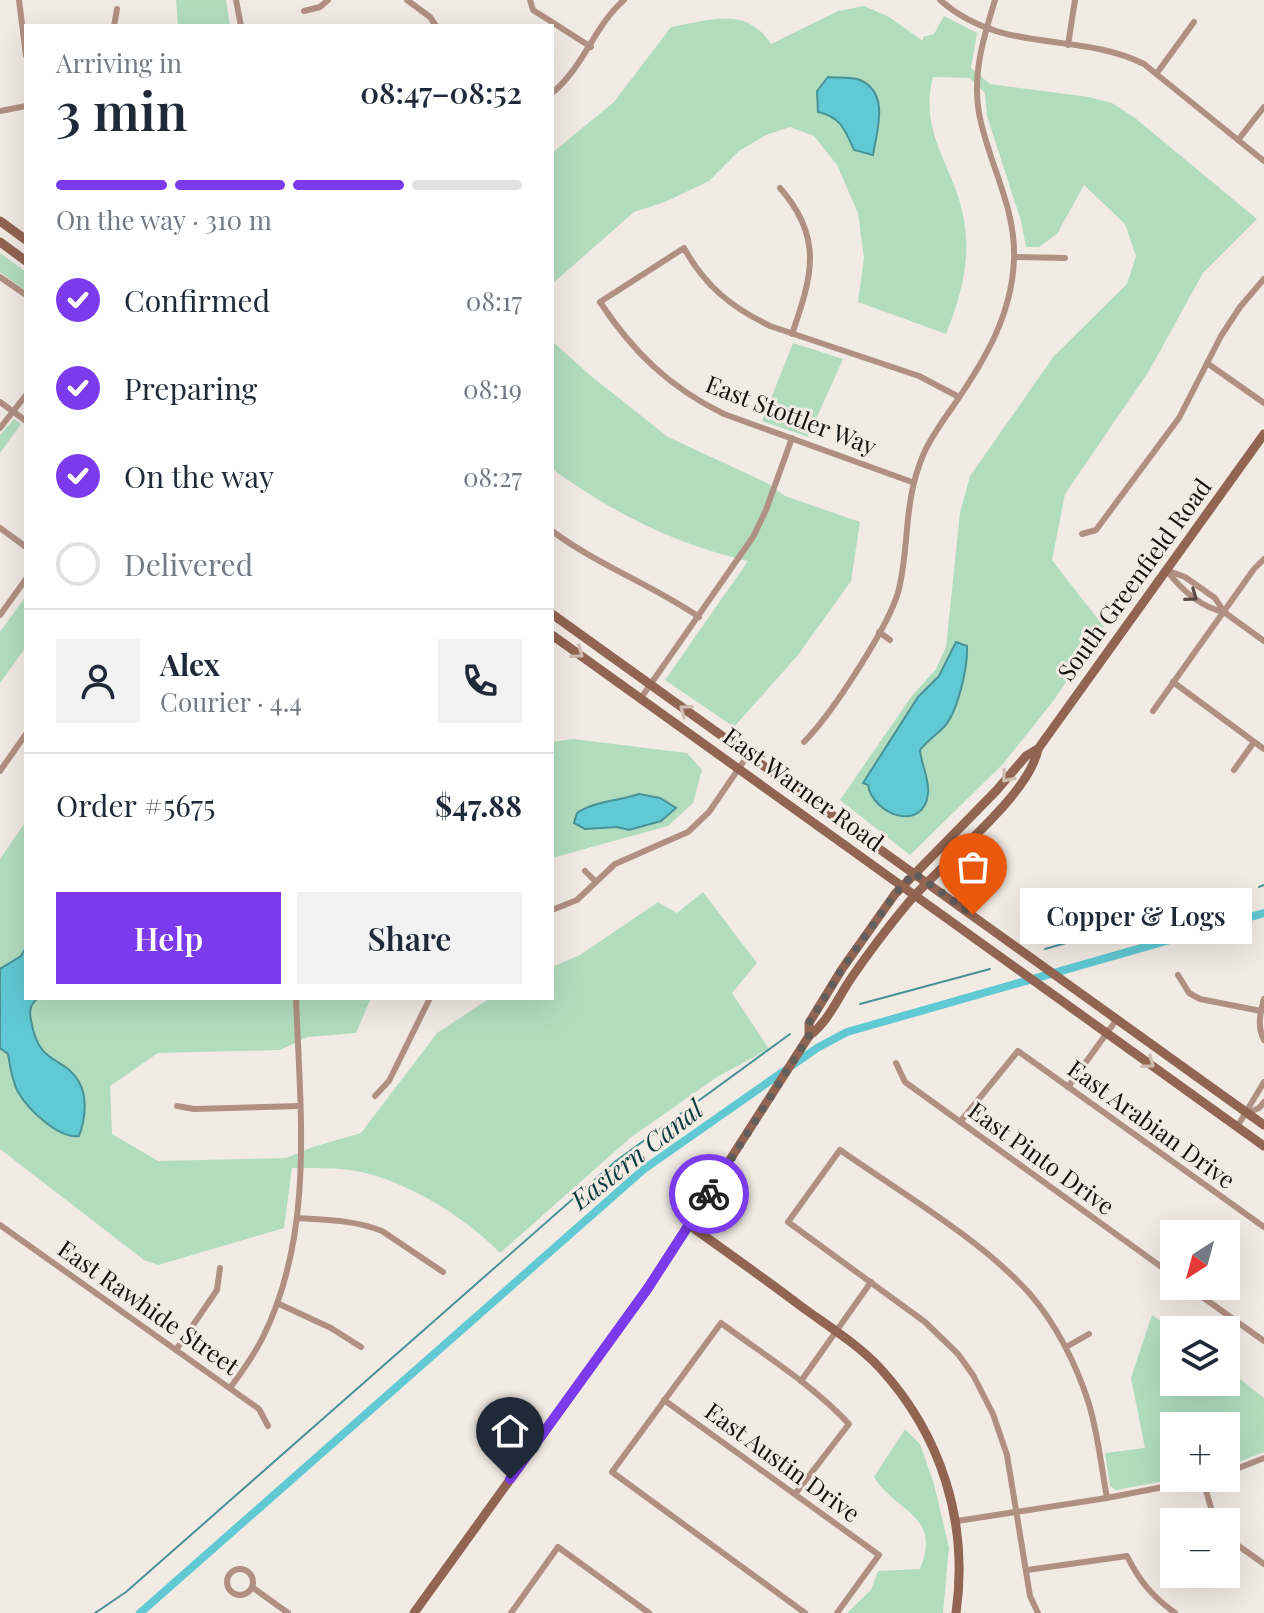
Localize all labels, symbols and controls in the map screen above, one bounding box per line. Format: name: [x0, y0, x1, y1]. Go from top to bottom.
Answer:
text: Arriving in: [56, 45, 182, 80]
text: 08:47–08:52: [360, 72, 522, 112]
text: 3 min: [56, 75, 187, 144]
text: On the way · 310 m: [56, 202, 272, 237]
icon: check: [56, 278, 100, 322]
text: Confirmed: [124, 280, 270, 320]
text: 08:17: [466, 283, 522, 318]
icon: check: [56, 366, 100, 410]
street label: East Stottler Way: [702, 367, 882, 461]
text: Preparing: [124, 368, 257, 408]
text: 08:19: [463, 371, 522, 406]
icon: check: [56, 454, 100, 498]
text: On the way: [124, 456, 274, 496]
text: 08:27: [463, 459, 522, 494]
street label: South Greenfield Road: [1049, 471, 1218, 686]
text: Delivered: [124, 544, 253, 584]
one-way arrow: [1183, 586, 1197, 600]
button: person: [56, 639, 140, 723]
button: phone: [438, 639, 522, 723]
one-way arrow: [569, 643, 583, 658]
text: Alex: [160, 644, 220, 684]
text: Courier · 4.4: [160, 684, 302, 719]
one-way arrow: [680, 705, 694, 719]
street label: East Warner Road: [718, 719, 891, 857]
one-way arrow: [1002, 768, 1017, 782]
text: Order #5675: [56, 785, 215, 825]
text: $47.88: [435, 785, 522, 825]
pin: [939, 833, 1007, 915]
icon: bag: [951, 845, 995, 889]
callout: Copper & Logs: [1021, 887, 1253, 943]
button: Help: [56, 892, 281, 984]
button: Share: [297, 892, 522, 984]
text: Copper & Logs: [1046, 898, 1226, 933]
street label: East Arabian Drive: [1062, 1052, 1242, 1195]
one-way arrow: [1140, 1053, 1155, 1068]
water label: Eastern Canal: [562, 1090, 711, 1217]
street label: East Pinto Drive: [963, 1094, 1122, 1221]
courier: [669, 1154, 749, 1234]
icon: bike: [687, 1172, 731, 1216]
north arrow: [1160, 1220, 1240, 1300]
map controls: [1160, 1220, 1240, 1588]
street label: East Rawhide Street: [52, 1232, 246, 1381]
button: layers: [1160, 1316, 1240, 1396]
street label: East Austin Drive: [699, 1394, 867, 1528]
pin: [476, 1397, 544, 1479]
icon: home: [488, 1409, 532, 1453]
button: +: [1160, 1412, 1240, 1492]
button: −: [1160, 1508, 1240, 1588]

